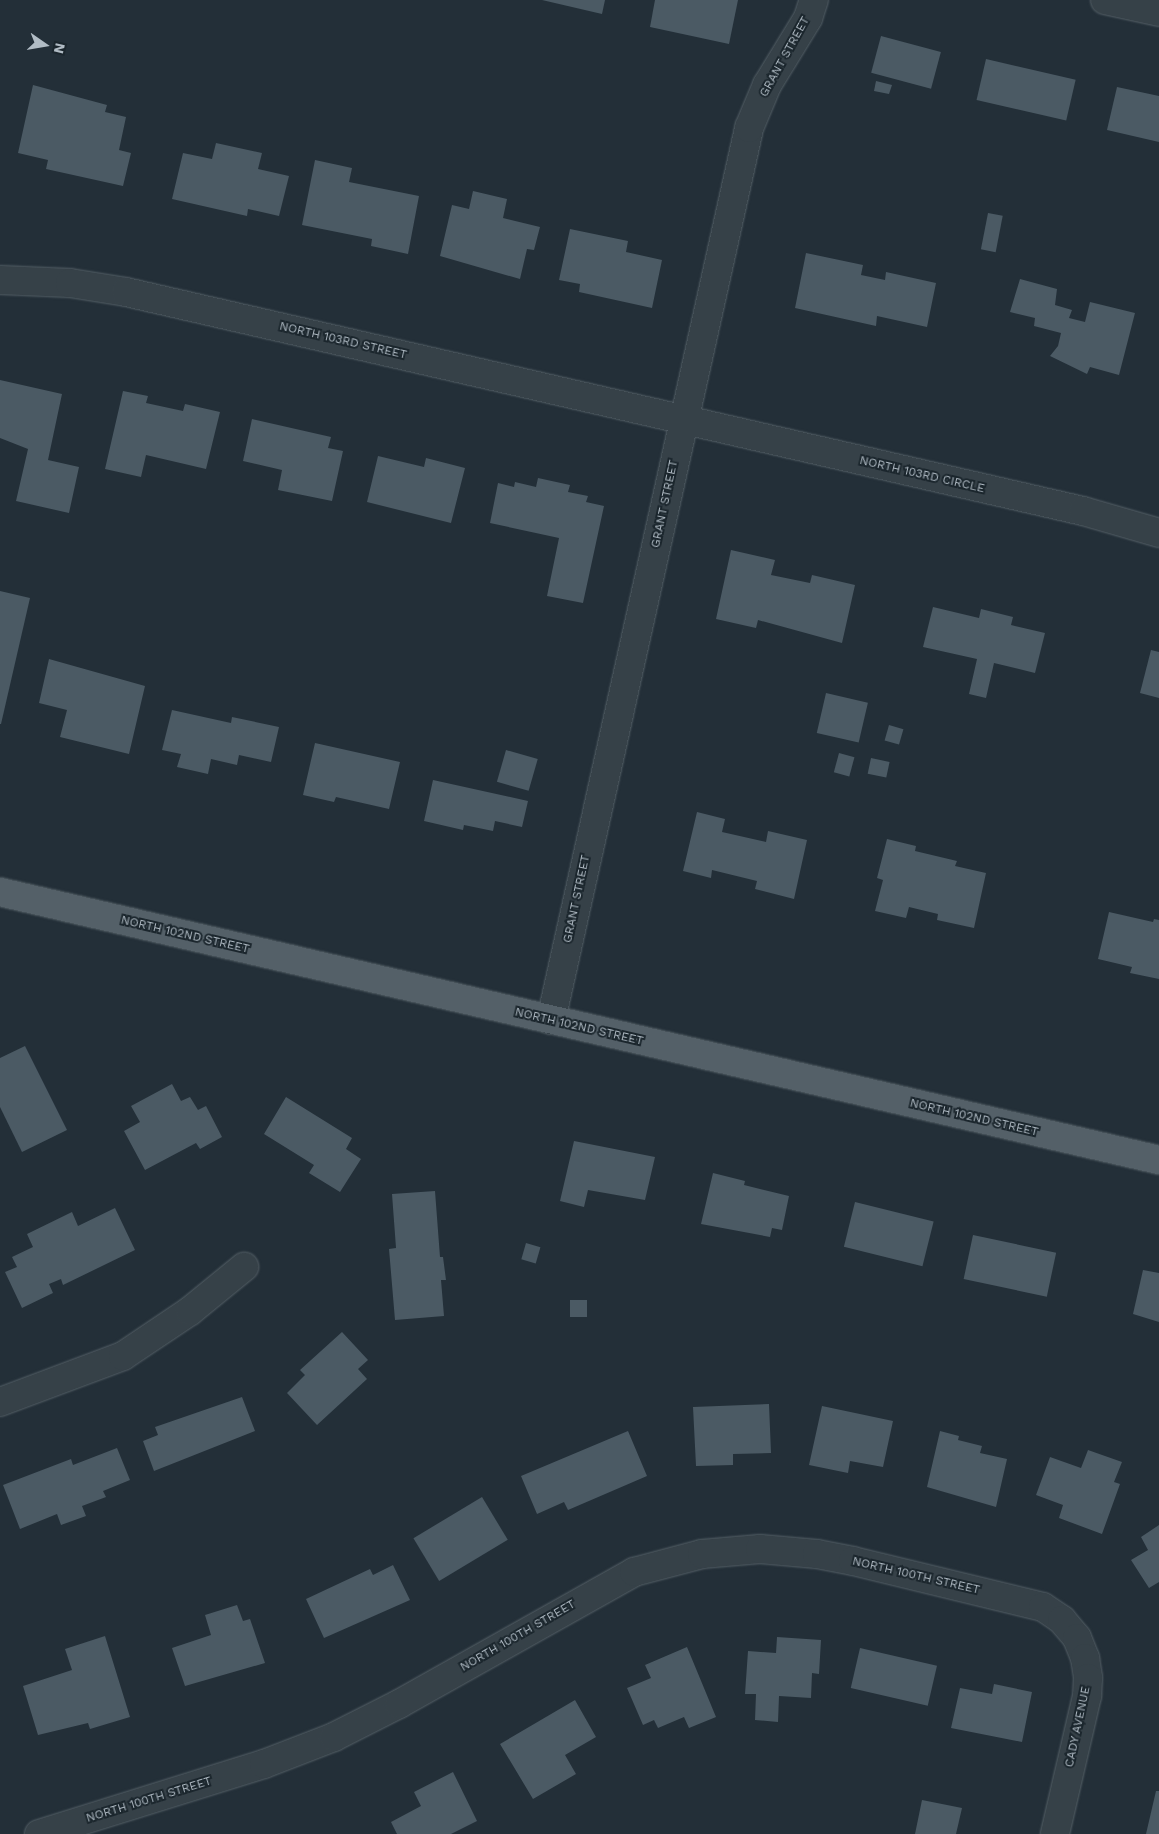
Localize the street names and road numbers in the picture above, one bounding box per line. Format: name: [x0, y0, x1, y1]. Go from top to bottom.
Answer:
street label: GRANT STREET: [757, 14, 813, 100]
street label: NORTH 103RD STREET: [278, 319, 408, 363]
street label: NORTH 103RD CIRCLE: [858, 454, 986, 496]
street label: GRANT STREET: [649, 459, 681, 549]
street label: GRANT STREET: [561, 854, 593, 944]
street label: NORTH 102ND STREET: [119, 913, 251, 957]
street label: NORTH 102ND STREET: [513, 1005, 645, 1049]
street label: NORTH 102ND STREET: [908, 1096, 1040, 1140]
street label: NORTH 100TH STREET: [851, 1554, 981, 1598]
street label: NORTH 100TH STREET: [458, 1597, 578, 1675]
street label: CADY AVENUE: [1062, 1685, 1094, 1769]
street label: NORTH 100TH STREET: [84, 1774, 214, 1826]

